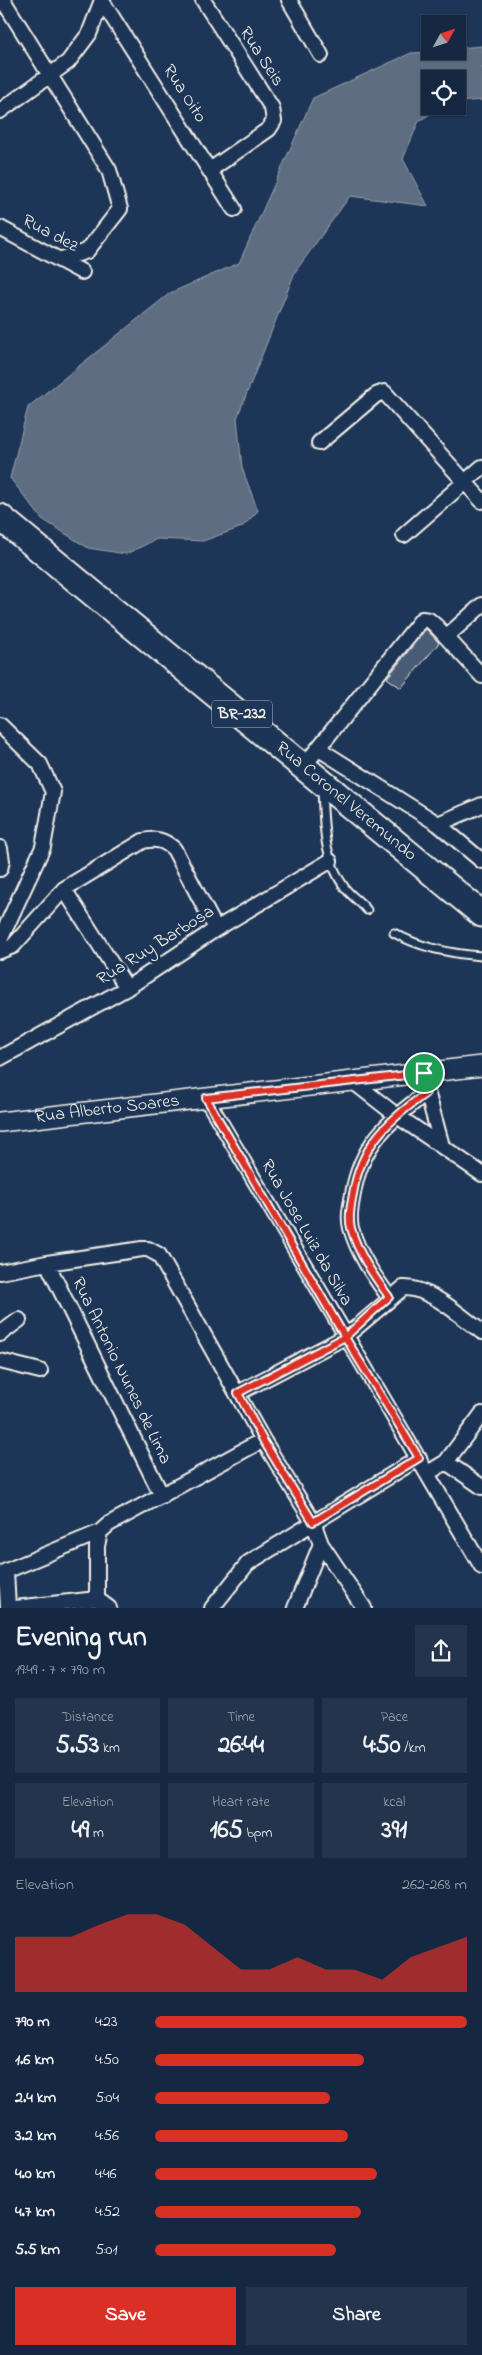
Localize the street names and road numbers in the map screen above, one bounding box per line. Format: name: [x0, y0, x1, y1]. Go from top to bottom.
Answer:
street label: Rua Seis: [232, 22, 290, 92]
street label: Rua Oito: [155, 60, 213, 128]
street label: Rua dez: [17, 208, 83, 260]
road number: BR-232: [212, 701, 272, 728]
street label: Rua Coronel Veremundo: [270, 736, 422, 868]
street label: Rua Ruy Barbosa: [92, 899, 220, 993]
street label: Rua Alberto Soares: [34, 1088, 181, 1131]
street label: Rua Jose Luiz da Silva: [253, 1155, 359, 1311]
street label: Rua Antonio Nunes de Lima: [64, 1273, 178, 1469]

